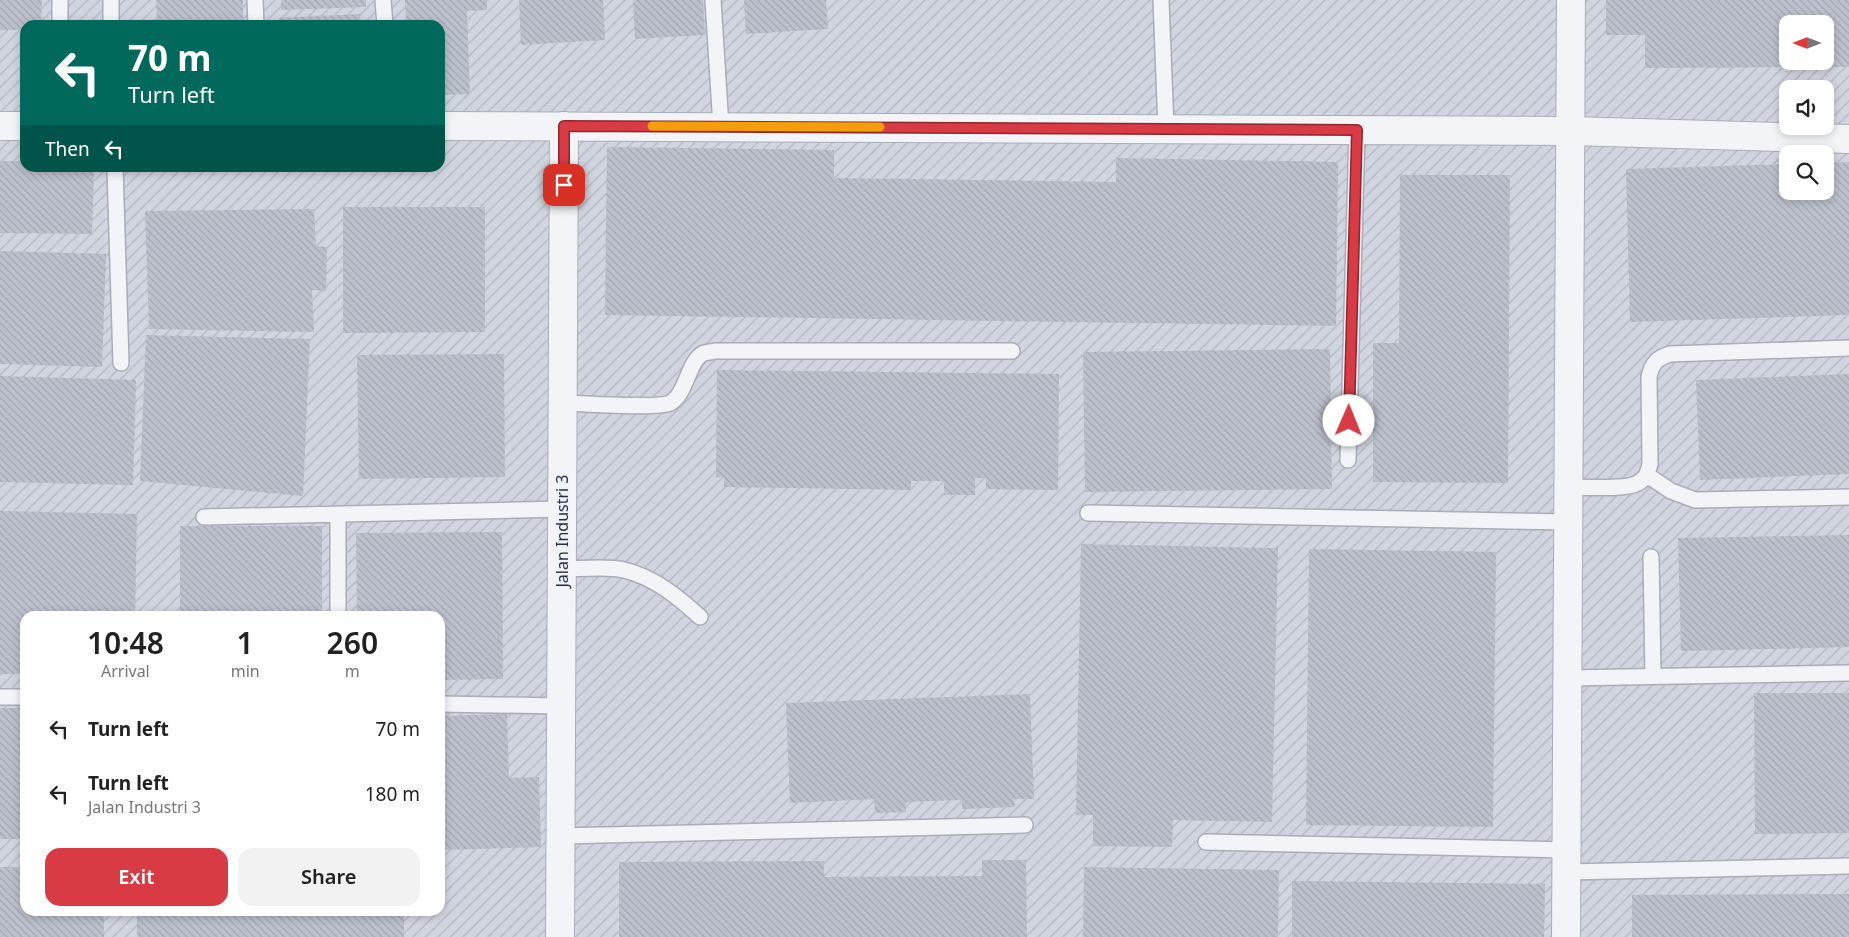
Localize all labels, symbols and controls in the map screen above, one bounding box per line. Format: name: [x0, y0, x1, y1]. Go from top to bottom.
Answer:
north arrow: [1779, 15, 1834, 70]
map controls: [1779, 15, 1834, 200]
text: 70 m: [128, 34, 211, 81]
icon: left: [45, 40, 110, 105]
text: Turn left: [128, 79, 215, 109]
button: sound: [1779, 80, 1834, 135]
icon: left: [100, 135, 128, 163]
text: Then: [45, 136, 90, 162]
button: search: [1779, 145, 1834, 200]
pin: [543, 164, 585, 206]
icon: arrive: [550, 171, 578, 199]
position arrow: [1322, 394, 1374, 446]
street label: Jalan Industri 3: [551, 474, 573, 590]
text: 10:48: [87, 622, 164, 663]
text: 1: [237, 622, 254, 663]
text: 260: [327, 622, 378, 663]
text: Arrival: [101, 660, 150, 682]
text: min: [231, 660, 260, 682]
text: m: [345, 660, 360, 682]
icon: left: [45, 715, 73, 743]
text: Turn left: [88, 716, 169, 742]
text: 70 m: [376, 716, 420, 742]
text: Turn left: [88, 770, 169, 796]
icon: left: [45, 780, 73, 808]
text: 180 m: [365, 781, 420, 807]
text: Jalan Industri 3: [88, 796, 201, 818]
button: Exit: [45, 848, 228, 906]
button: Share: [238, 848, 420, 906]

